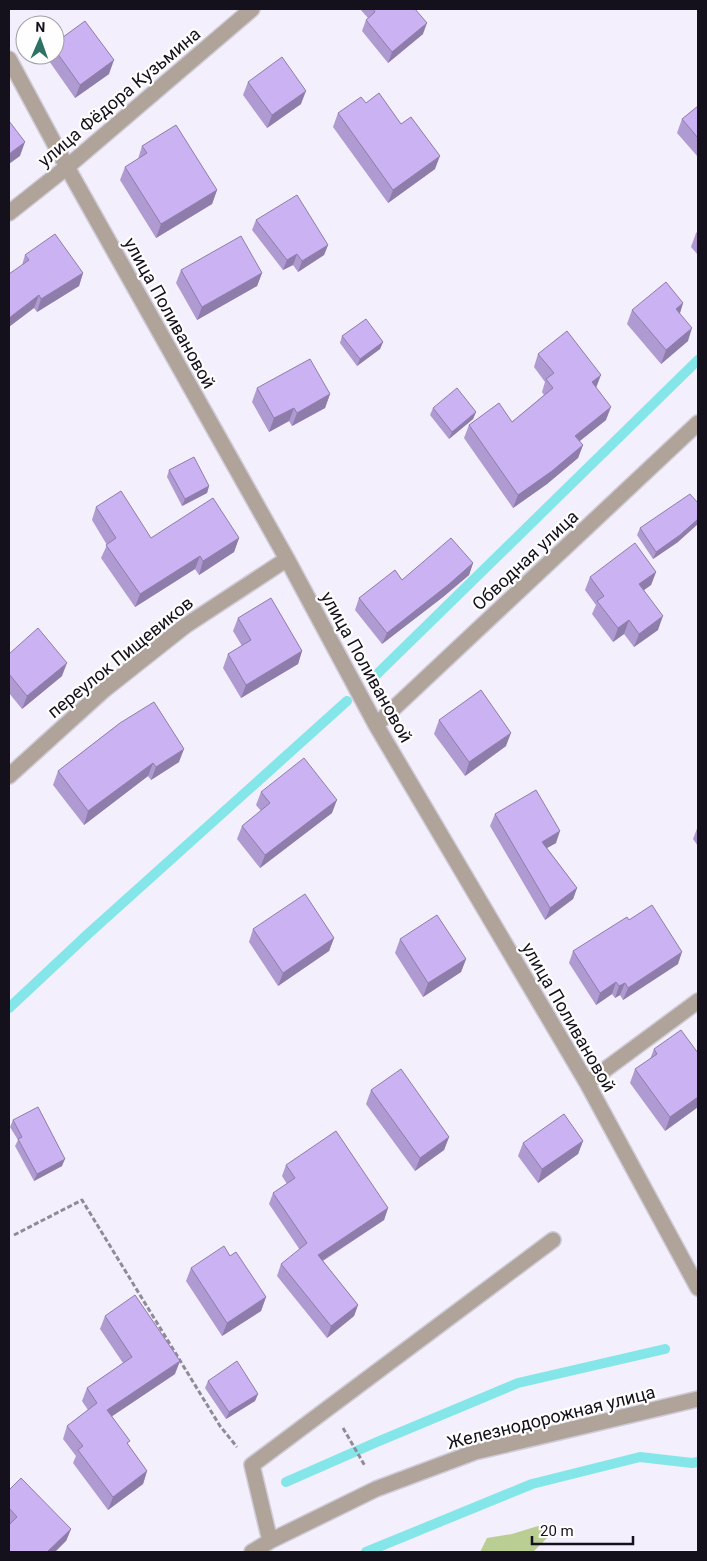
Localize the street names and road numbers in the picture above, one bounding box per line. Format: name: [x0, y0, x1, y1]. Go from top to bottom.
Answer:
street label: улица Фёдора Кузьмина: [34, 23, 204, 171]
street label: улица Поливановой: [120, 234, 220, 392]
street label: Обводная улица: [468, 506, 582, 614]
street label: улица Поливановой: [317, 588, 417, 746]
street label: переулок Пищевиков: [43, 592, 197, 722]
street label: улица Поливановой: [518, 938, 620, 1096]
street label: Железнодорожная улица: [445, 1381, 657, 1453]

